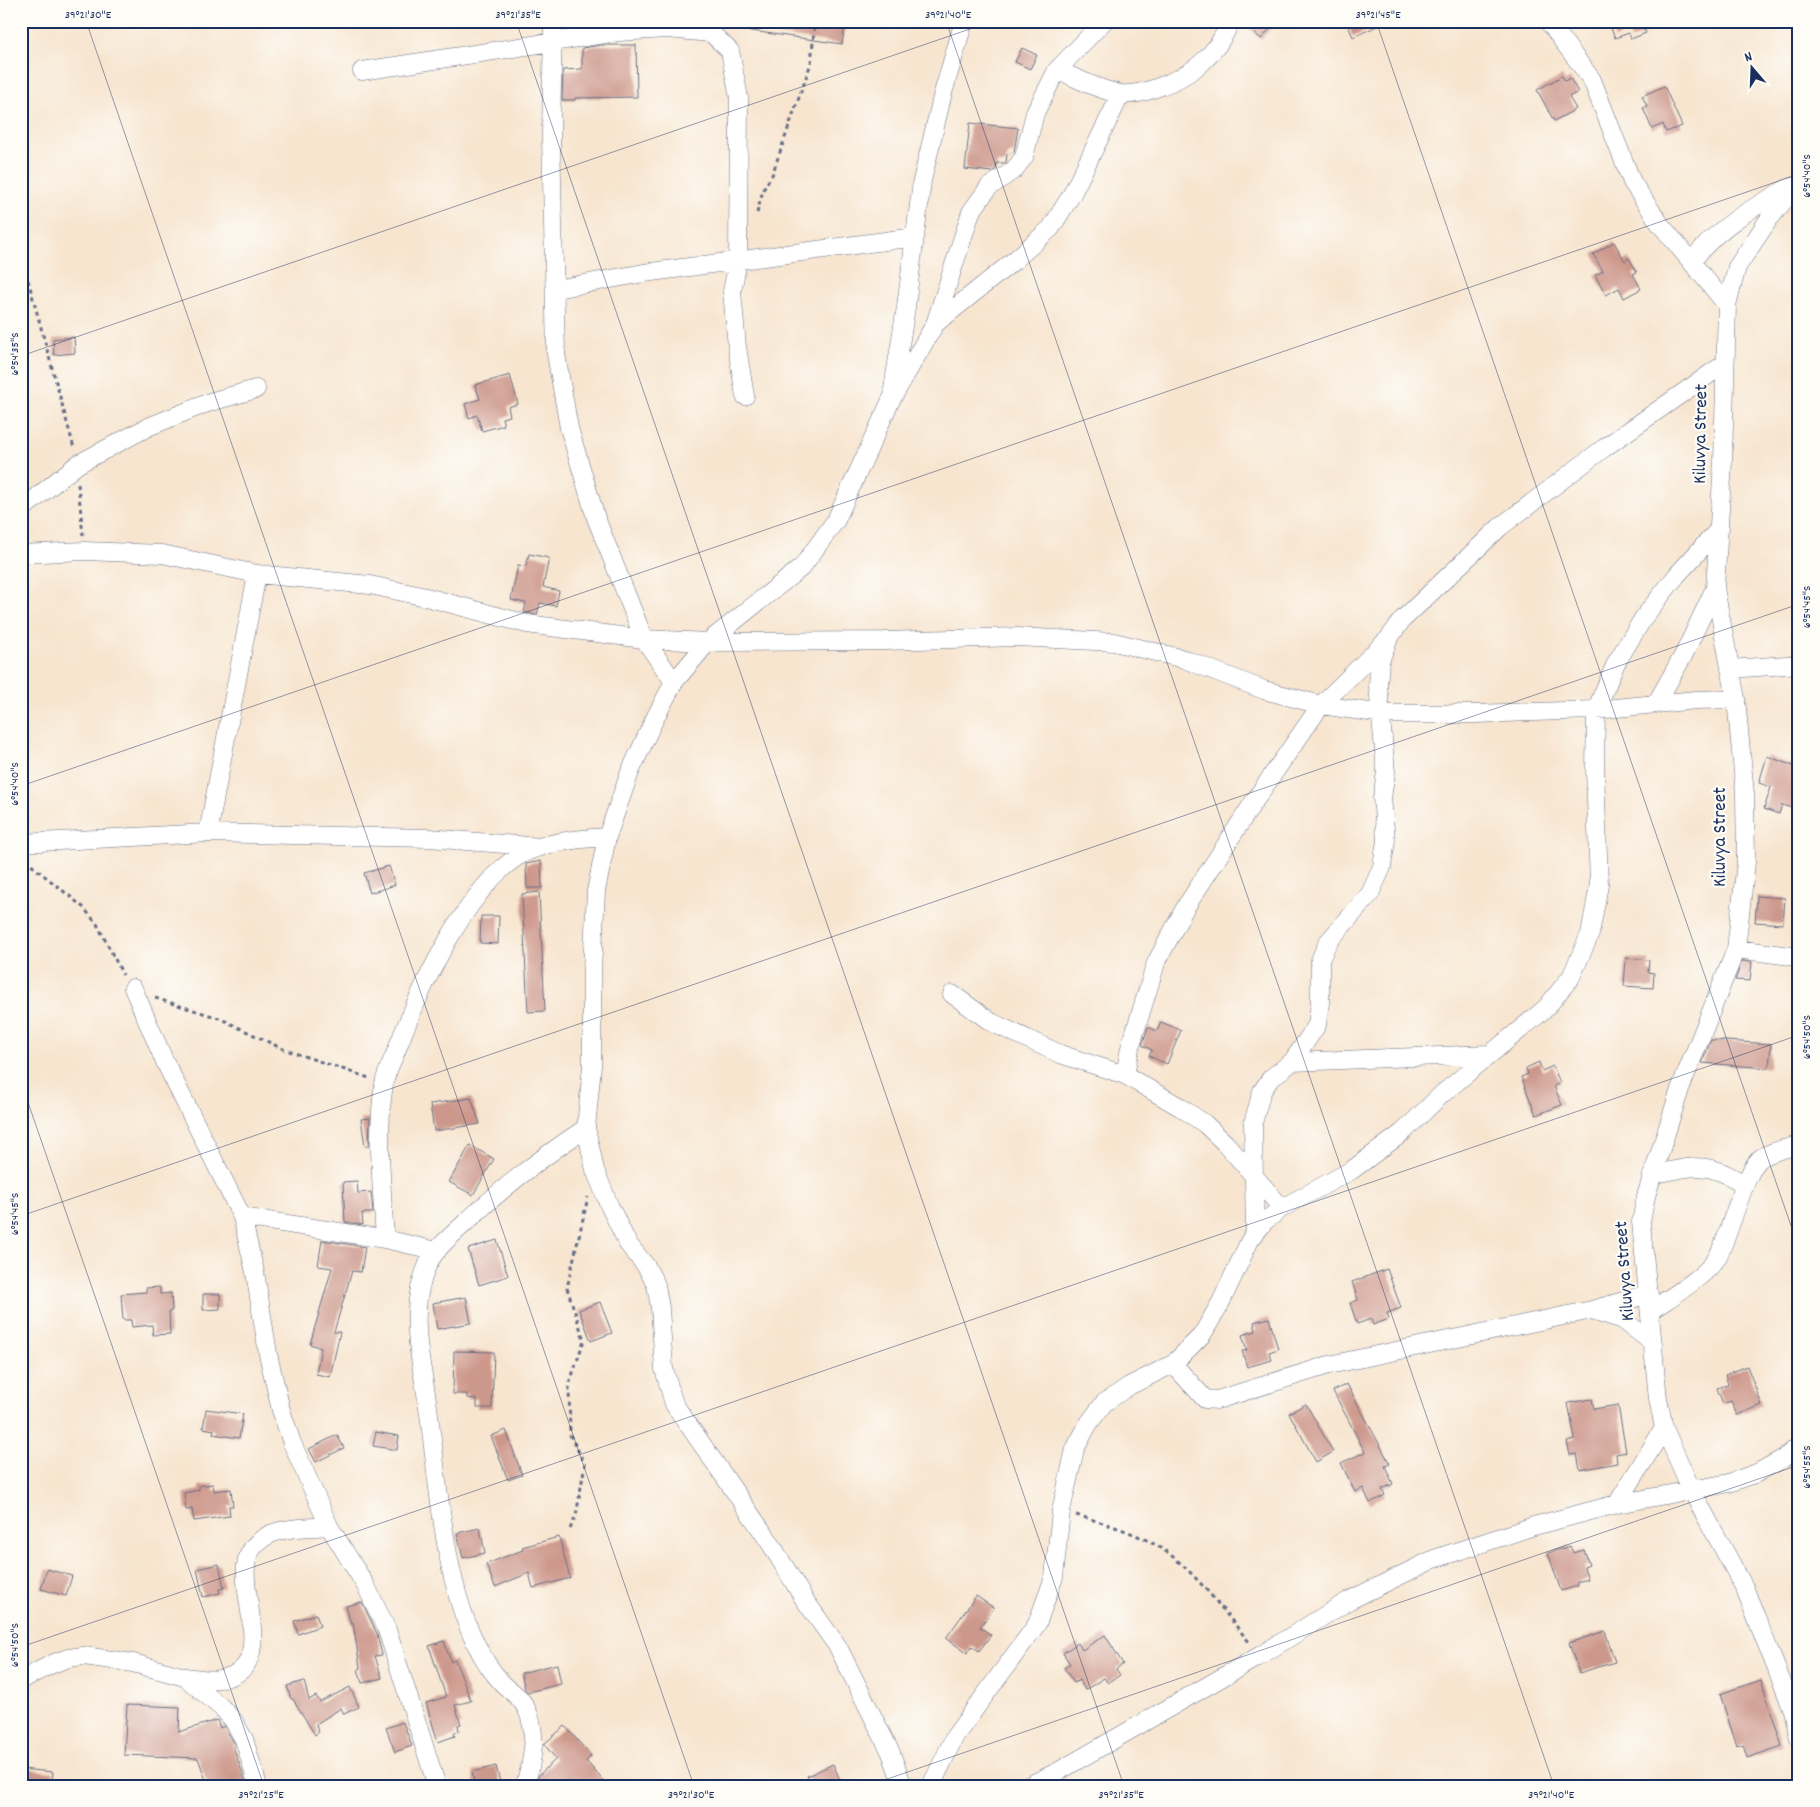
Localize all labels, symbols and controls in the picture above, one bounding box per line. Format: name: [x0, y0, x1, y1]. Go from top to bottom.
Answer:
text: 39°21'30"E: [65, 7, 112, 24]
text: 39°21'35"E: [495, 7, 541, 24]
text: 39°21'40"E: [925, 7, 972, 24]
text: 39°21'45"E: [1355, 7, 1401, 24]
north arrow: [1728, 42, 1778, 92]
text: N: [1742, 47, 1755, 68]
text: 6°54'40"S: [1799, 154, 1816, 198]
text: 6°54'35"S: [7, 332, 24, 376]
street label: Kiluvya Street: [1688, 384, 1716, 484]
text: 6°54'45"S: [1799, 586, 1816, 628]
text: 6°54'40"S: [7, 762, 24, 806]
street label: Kiluvya Street: [1708, 787, 1735, 887]
text: 6°54'50"S: [1799, 1015, 1816, 1059]
text: 6°54'45"S: [7, 1193, 24, 1235]
street label: Kiluvya Street: [1609, 1220, 1643, 1322]
text: 6°54'55"S: [1799, 1445, 1816, 1489]
text: 6°54'50"S: [7, 1623, 24, 1667]
text: 39°21'25"E: [238, 1787, 284, 1804]
text: 39°21'30"E: [668, 1787, 715, 1804]
text: 39°21'35"E: [1098, 1787, 1144, 1804]
text: 39°21'40"E: [1528, 1787, 1575, 1804]

